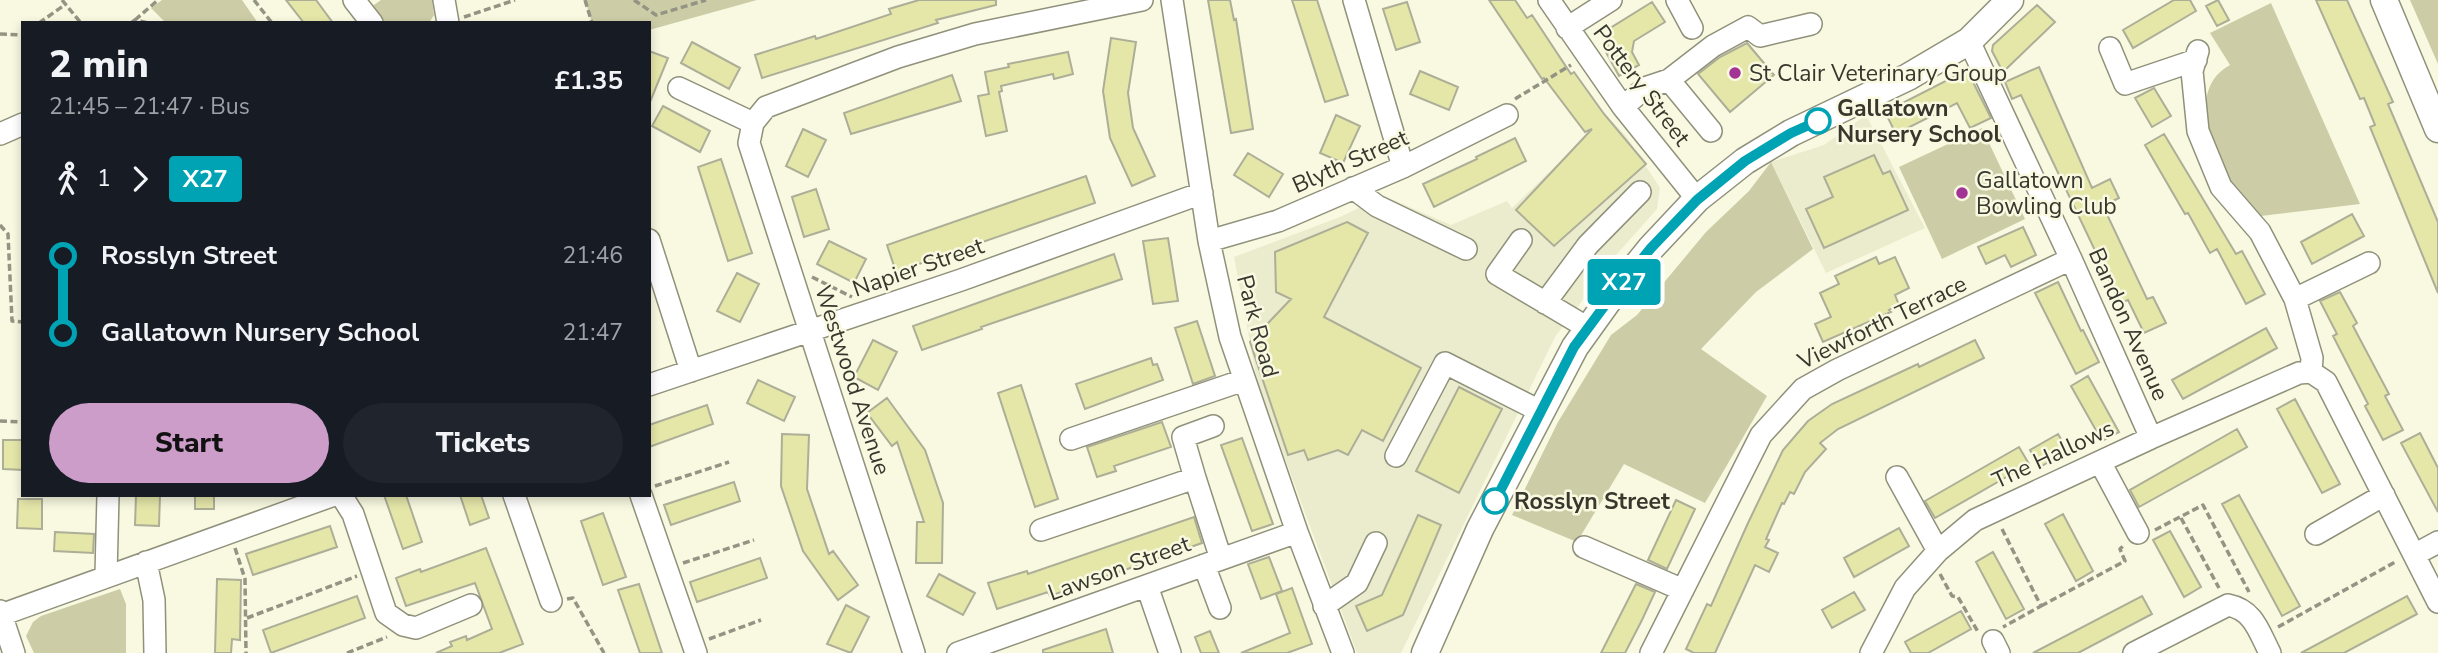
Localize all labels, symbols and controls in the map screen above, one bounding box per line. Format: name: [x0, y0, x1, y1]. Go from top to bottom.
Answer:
street label: Pottery Street: [1586, 18, 1698, 153]
text: 2 min: [49, 39, 149, 90]
place label: St Clair Veterinary Group: [1749, 58, 2007, 89]
text: £1.35: [554, 63, 623, 98]
marker: St Clair Veterinary Group: [1727, 65, 1743, 81]
text: 21:45 – 21:47 · Bus: [49, 91, 250, 122]
place label: Gallatown Nursery School: [1837, 93, 2001, 150]
marker: Gallatown Nursery School: [1805, 108, 1831, 134]
street label: Blyth Street: [1287, 122, 1414, 201]
icon: walk: [49, 160, 87, 198]
icon: forward: [121, 160, 159, 198]
text: 1: [97, 163, 111, 194]
text: X27: [183, 163, 228, 195]
place label: Gallatown Bowling Club: [1976, 165, 2117, 222]
marker: Gallatown Bowling Club: [1954, 185, 1970, 201]
street label: Napier Street: [848, 230, 989, 304]
text: Rosslyn Street: [101, 238, 277, 273]
text: 21:46: [563, 240, 623, 271]
street label: Bandon Avenue: [2081, 243, 2176, 406]
line badge: X27: [1584, 259, 1664, 305]
text: X27: [1602, 266, 1646, 298]
street label: Viewforth Terrace: [1792, 268, 1972, 377]
street label: Park Road: [1229, 271, 1286, 381]
street label: Westwood Avenue: [807, 281, 898, 479]
text: Gallatown Nursery School: [101, 315, 419, 350]
text: 21:47: [563, 317, 623, 348]
button: Start: [49, 403, 329, 483]
button: Tickets: [343, 403, 623, 483]
street label: The Hallows: [1987, 413, 2119, 496]
place label: Rosslyn Street: [1514, 486, 1670, 517]
marker: Rosslyn Street: [1482, 488, 1508, 514]
street label: Lawson Street: [1044, 528, 1195, 609]

